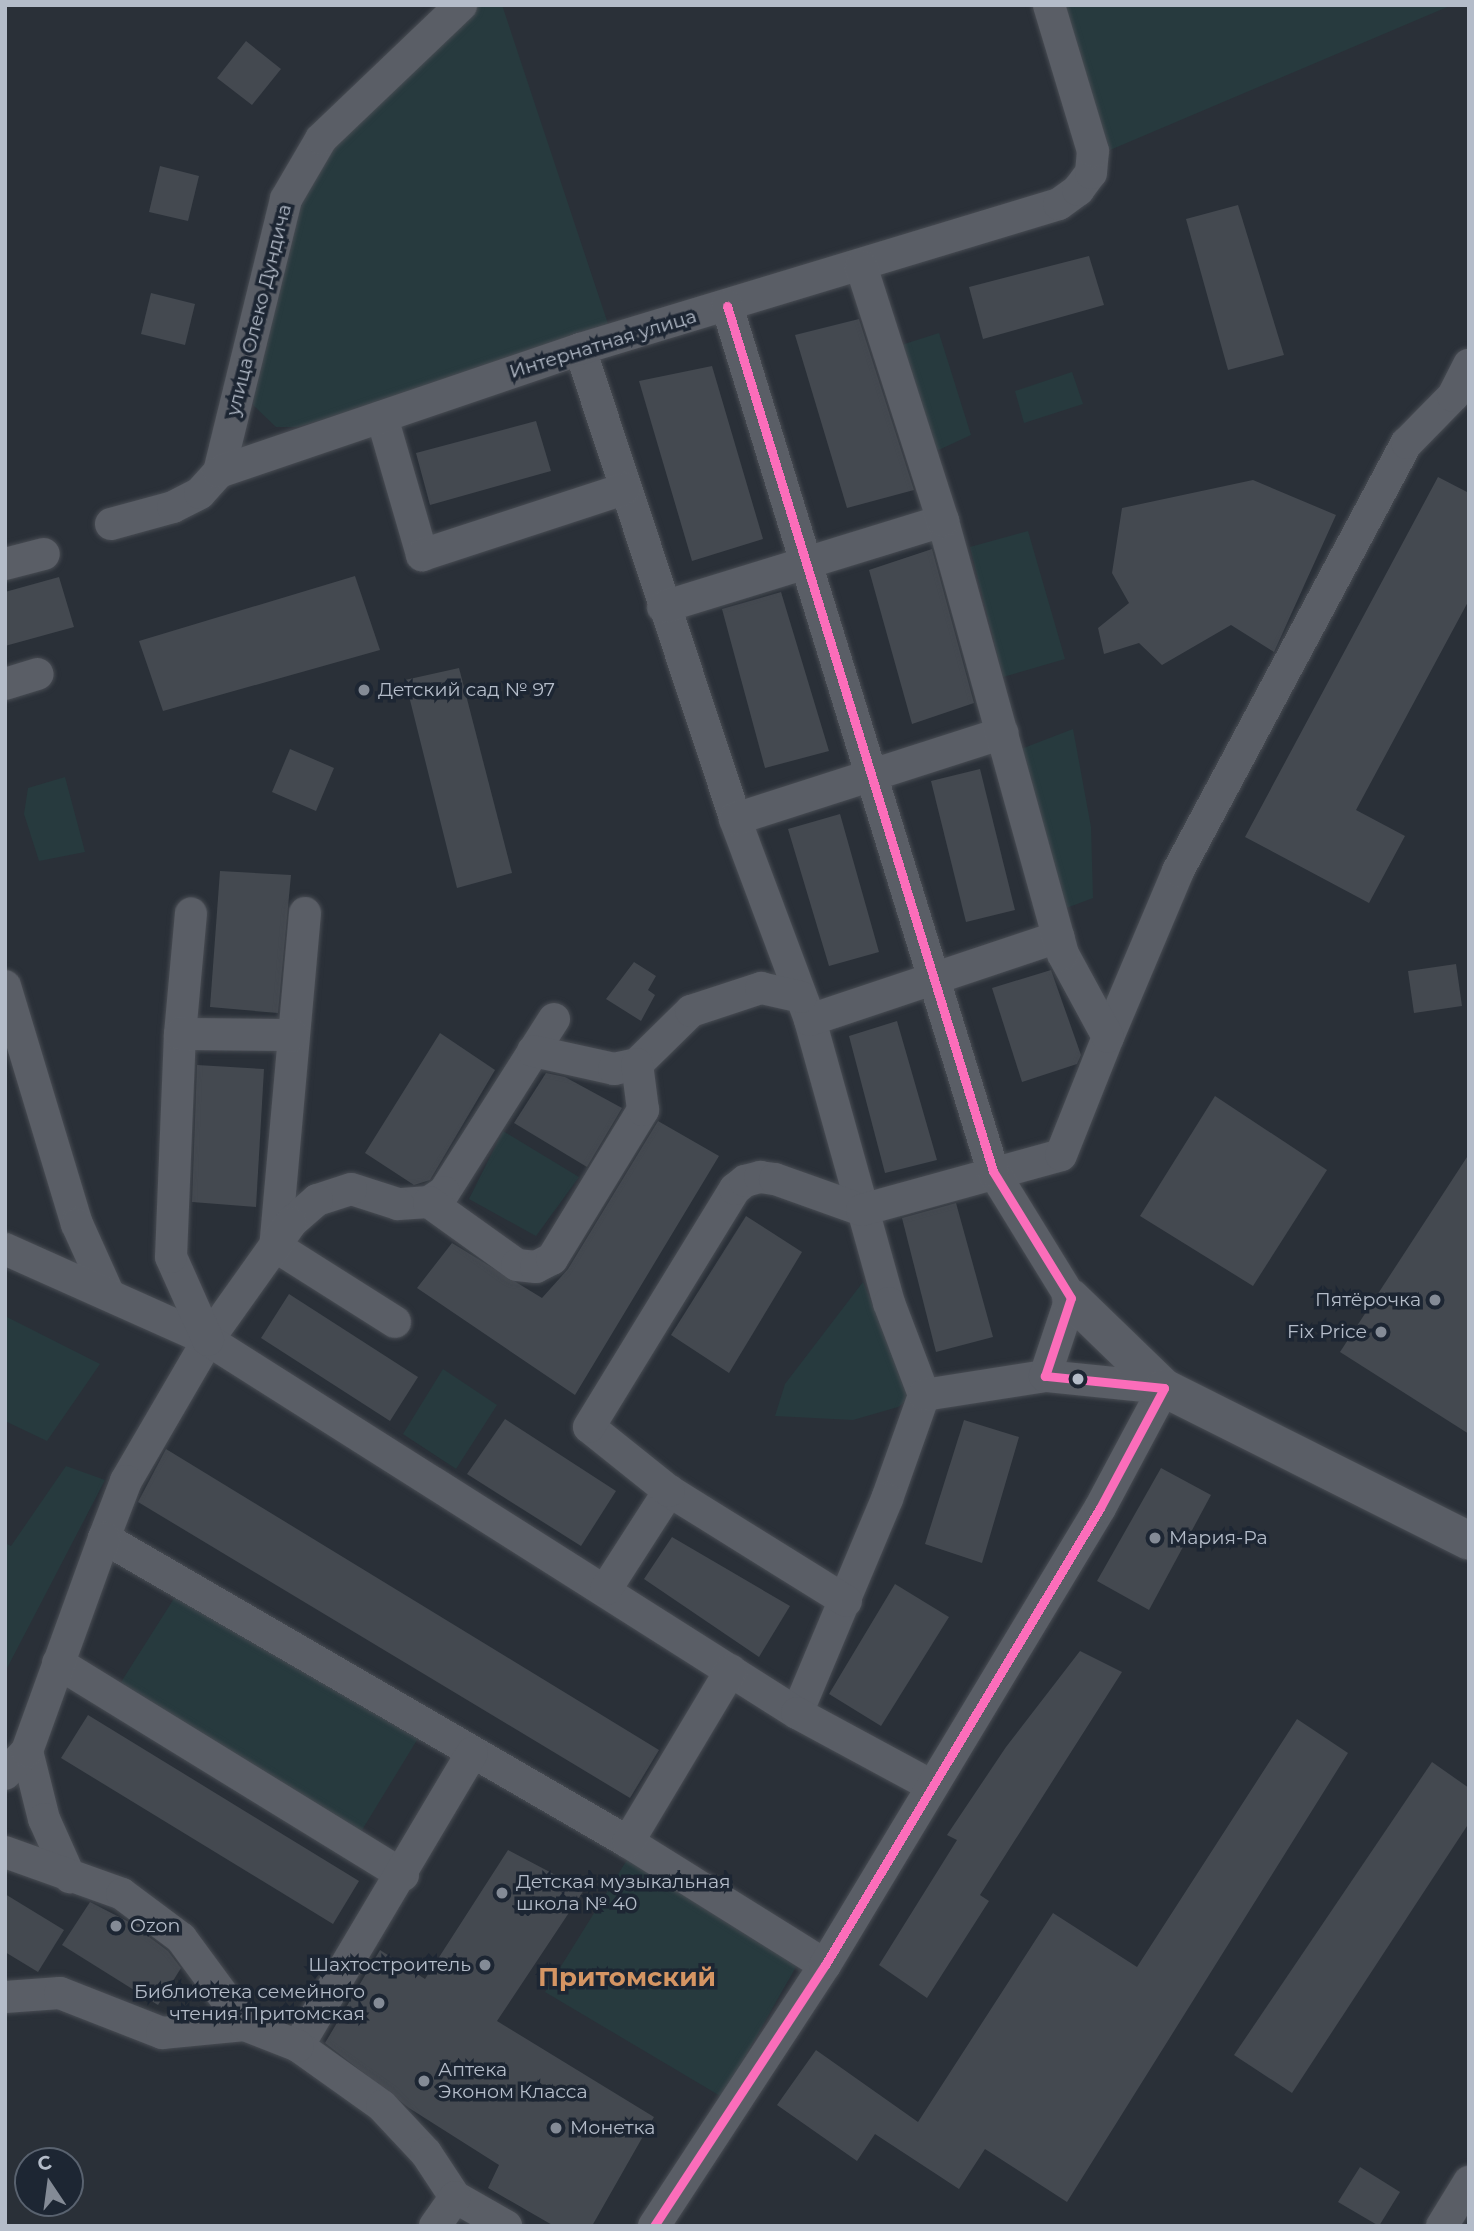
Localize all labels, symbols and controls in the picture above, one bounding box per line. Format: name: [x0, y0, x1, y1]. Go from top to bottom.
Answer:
street label: улица Олеко Дундича: [222, 202, 296, 418]
street label: Интернатная улица: [507, 305, 699, 383]
place label: Детский сад № 97: [378, 679, 555, 701]
marker: Детский сад № 97: [356, 682, 372, 698]
place label: Пятёрочка: [1315, 1289, 1421, 1311]
marker: Пятёрочка: [1427, 1292, 1443, 1308]
place label: Fix Price: [1287, 1321, 1367, 1343]
marker: Fix Price: [1373, 1324, 1389, 1340]
unlabelled marker: [1071, 1372, 1085, 1386]
place label: Мария-Ра: [1169, 1527, 1268, 1549]
marker: Мария-Ра: [1147, 1530, 1163, 1546]
place label: Детская музыкальная школа № 40: [516, 1871, 730, 1915]
marker: Детская музыкальная школа № 40: [494, 1885, 510, 1901]
place label: Ozon: [130, 1915, 180, 1937]
marker: Ozon: [108, 1918, 124, 1934]
place label: Шахтостроитель: [308, 1954, 471, 1976]
marker: Шахтостроитель: [477, 1957, 493, 1973]
district label: Притомский: [538, 1962, 716, 1994]
place label: Библиотека семейного чтения Притомская: [134, 1981, 365, 2025]
marker: Библиотека семейного чтения Притомская: [371, 1995, 387, 2011]
place label: Аптека Эконом Класса: [438, 2059, 588, 2103]
marker: Аптека Эконом Класса: [416, 2073, 432, 2089]
place label: Монетка: [570, 2117, 655, 2139]
marker: Монетка: [548, 2120, 564, 2136]
north arrow: [14, 2147, 84, 2217]
text: С: [35, 2150, 54, 2176]

